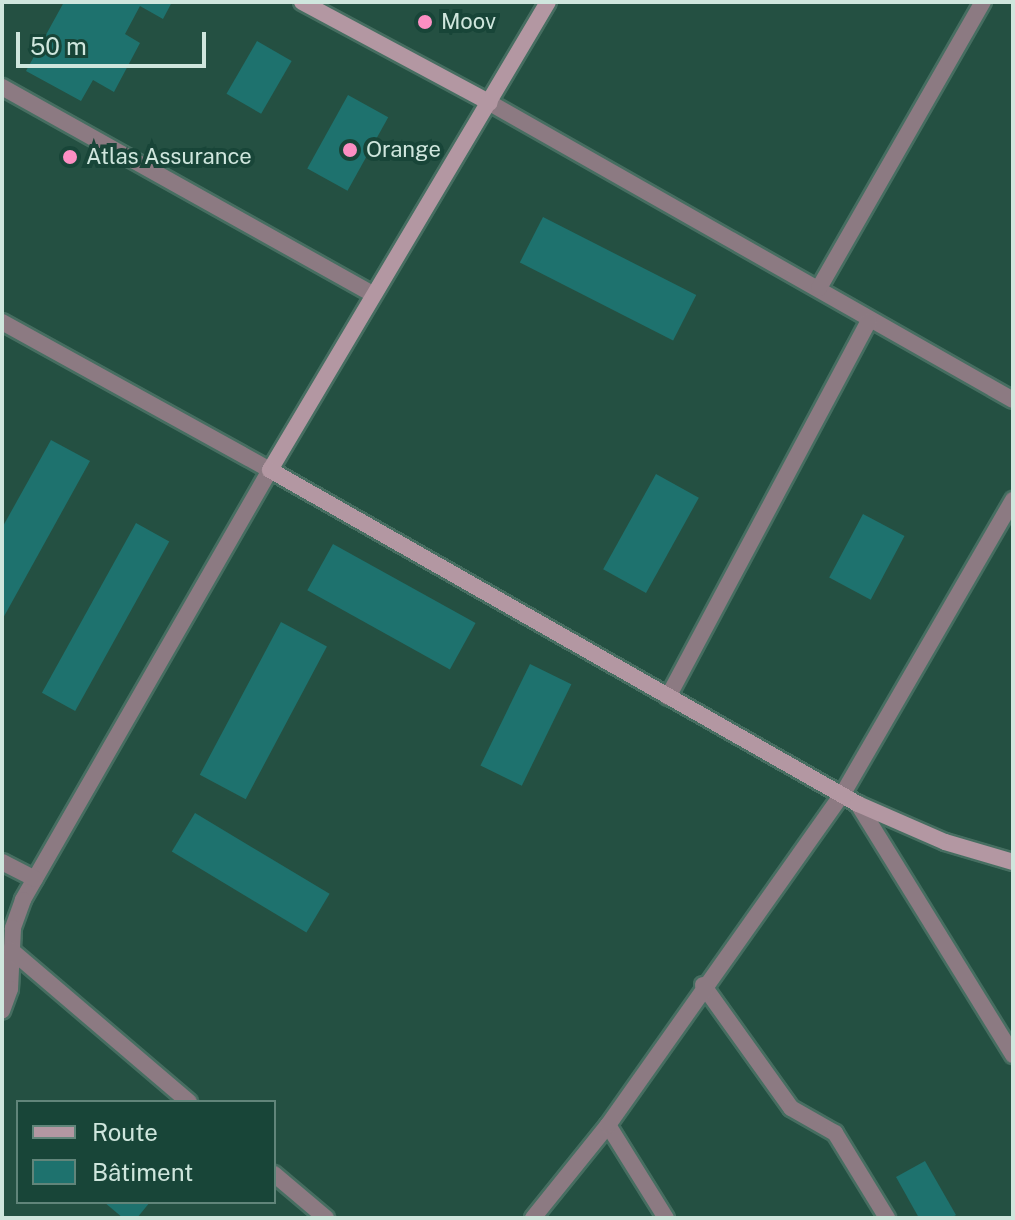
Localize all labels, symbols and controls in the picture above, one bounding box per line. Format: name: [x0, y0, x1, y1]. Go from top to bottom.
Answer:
place label: Moov: [441, 9, 496, 35]
marker: Moov: [416, 13, 434, 31]
scale bar: [20, 16, 210, 66]
text: 50 m: [30, 32, 87, 60]
place label: Orange: [366, 137, 441, 163]
marker: Orange: [341, 141, 359, 159]
place label: Atlas Assurance: [86, 144, 252, 170]
marker: Atlas Assurance: [61, 148, 79, 166]
legend: [16, 1100, 276, 1204]
text: Route: [92, 1118, 158, 1146]
text: Bâtiment: [92, 1158, 193, 1186]

